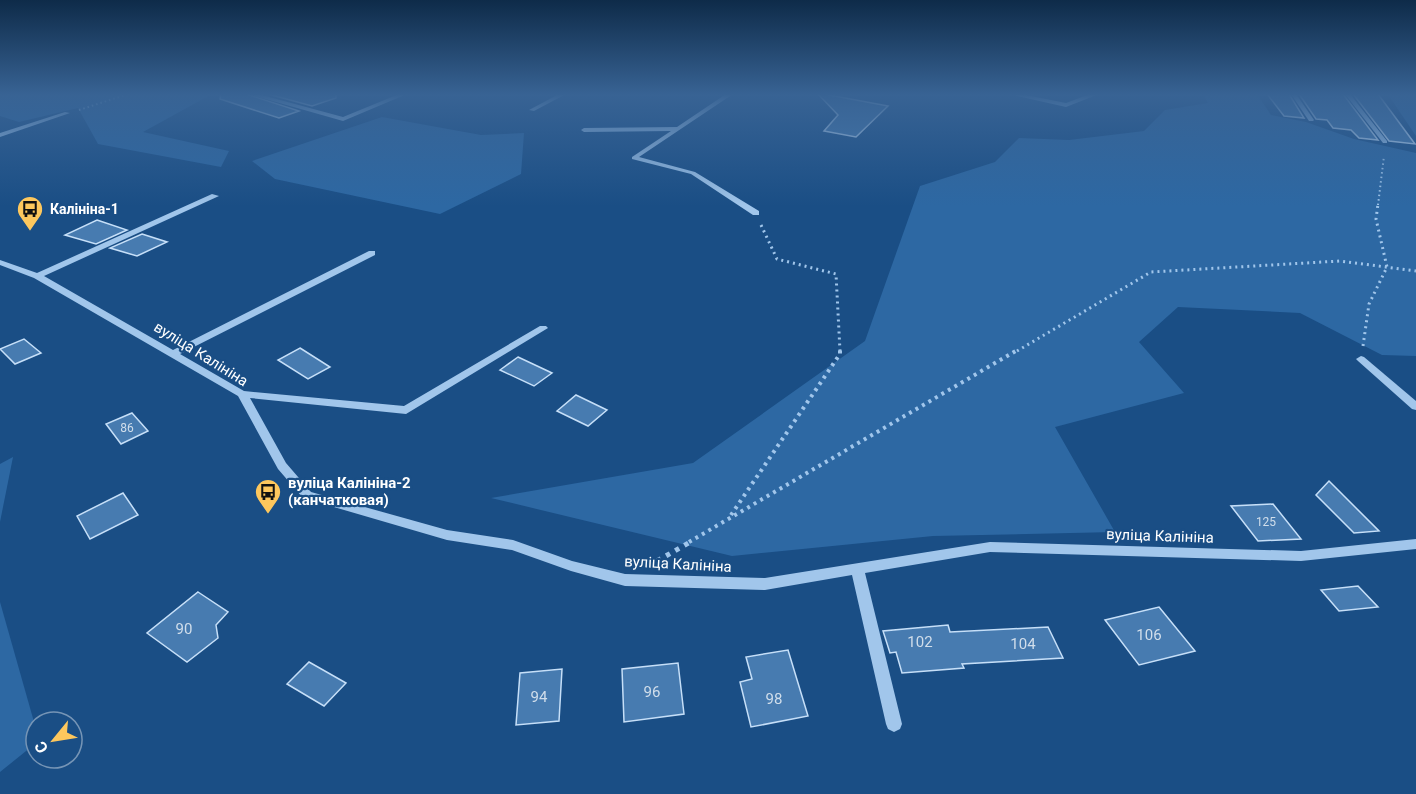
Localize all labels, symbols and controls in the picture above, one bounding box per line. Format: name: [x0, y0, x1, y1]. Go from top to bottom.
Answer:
bus stop icon: Калініна-1: [15, 194, 45, 232]
place label: Калініна-1: [50, 201, 119, 217]
street label: вуліца Калініна: [151, 318, 251, 390]
house number: 86: [120, 421, 134, 435]
place label: вуліца Калініна-2 (канчатковая): [288, 474, 411, 509]
bus stop icon: вуліца Калініна-2 (канчатковая): [253, 477, 283, 515]
house number: 125: [1256, 515, 1276, 529]
street label: вуліца Калініна: [1106, 525, 1214, 547]
street label: вуліца Калініна: [624, 552, 732, 576]
house number: 90: [176, 620, 192, 638]
house number: 106: [1136, 626, 1162, 644]
house number: 102: [907, 633, 933, 651]
house number: 104: [1010, 635, 1036, 653]
house number: 96: [644, 683, 660, 701]
house number: 94: [531, 688, 548, 706]
house number: 98: [766, 690, 782, 708]
north arrow: [24, 710, 84, 770]
text: С: [31, 738, 52, 757]

